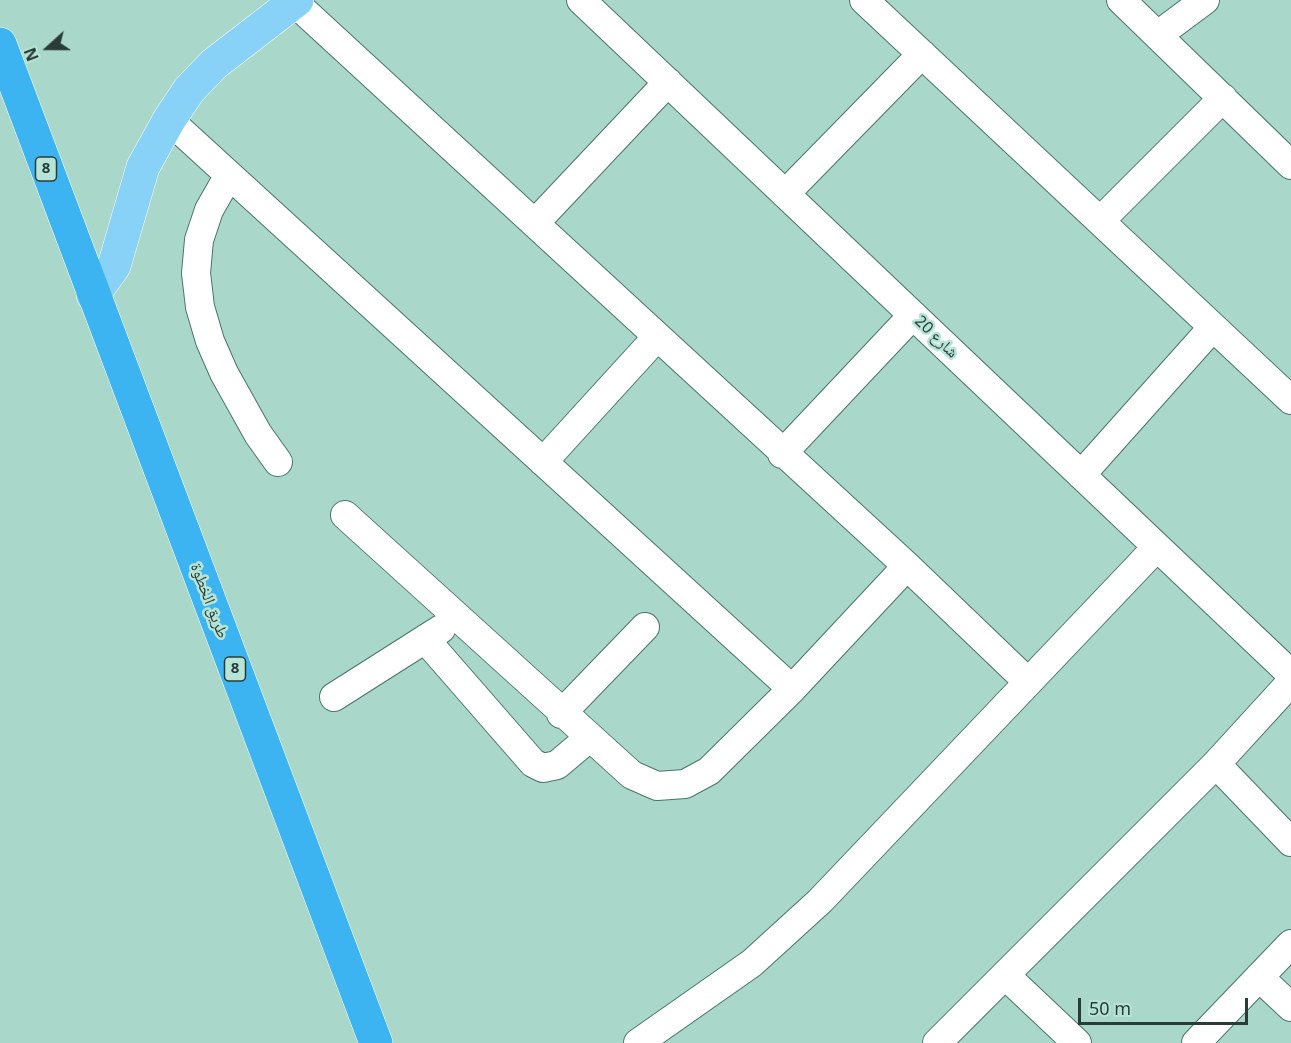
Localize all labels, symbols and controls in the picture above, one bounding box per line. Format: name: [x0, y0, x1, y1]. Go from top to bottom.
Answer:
north arrow: [18, 18, 78, 78]
text: N: [19, 44, 44, 64]
road number: 8: [36, 157, 57, 181]
street label: شارع 20: [910, 312, 962, 362]
street label: طريق الخطوة: [186, 561, 232, 641]
road number: 8: [224, 657, 246, 681]
scale bar: [1081, 986, 1250, 1024]
text: 50 m: [1089, 996, 1131, 1020]

